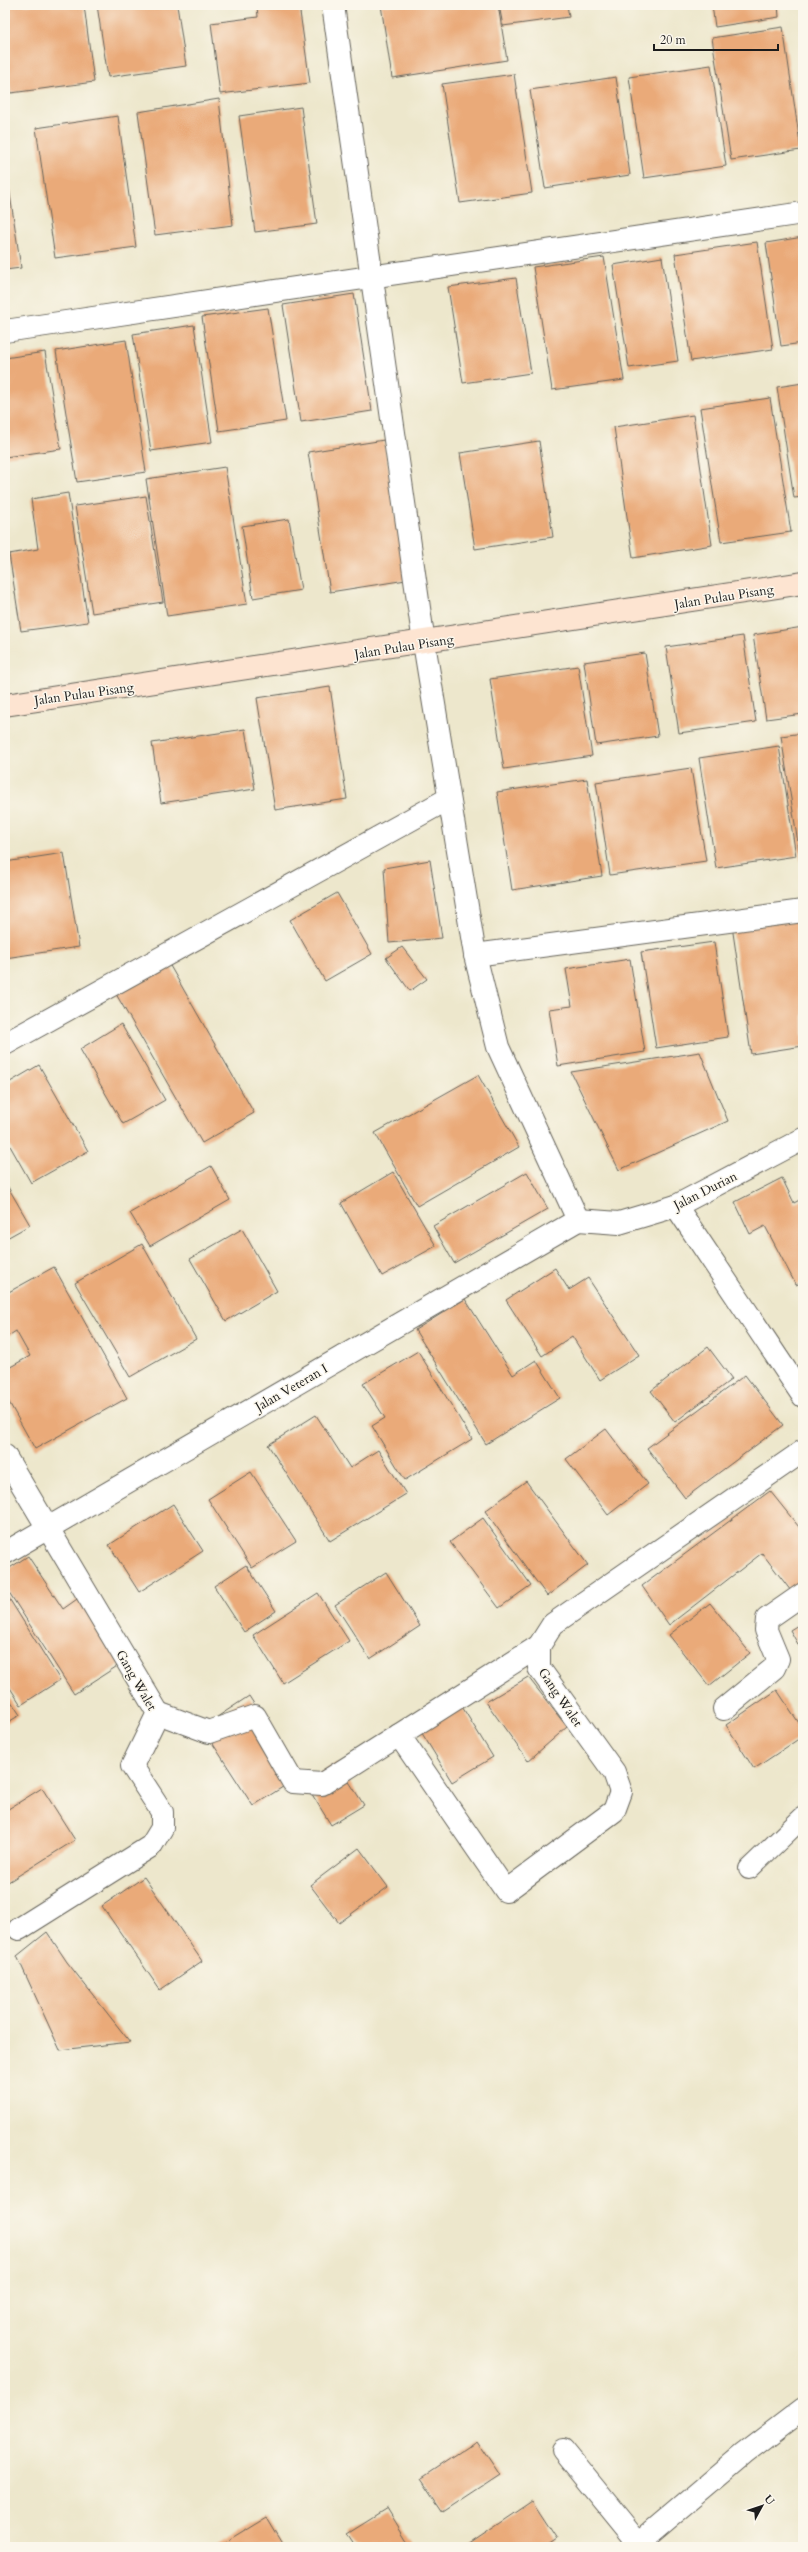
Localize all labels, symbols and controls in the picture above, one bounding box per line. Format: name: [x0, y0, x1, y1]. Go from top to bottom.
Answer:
scale bar: [654, 26, 778, 52]
text: 20 m: [660, 32, 687, 48]
street label: Jalan Pulau Pisang: [671, 580, 776, 614]
street label: Jalan Pulau Pisang: [351, 630, 456, 664]
street label: Jalan Pulau Pisang: [31, 678, 136, 710]
street label: Jalan Durian: [669, 1167, 741, 1215]
street label: Jalan Veteran I: [250, 1360, 331, 1417]
street label: Gang Walet: [111, 1647, 161, 1714]
street label: Gang Walet: [534, 1665, 586, 1731]
north arrow: [742, 2486, 782, 2526]
text: U: [761, 2492, 778, 2508]

